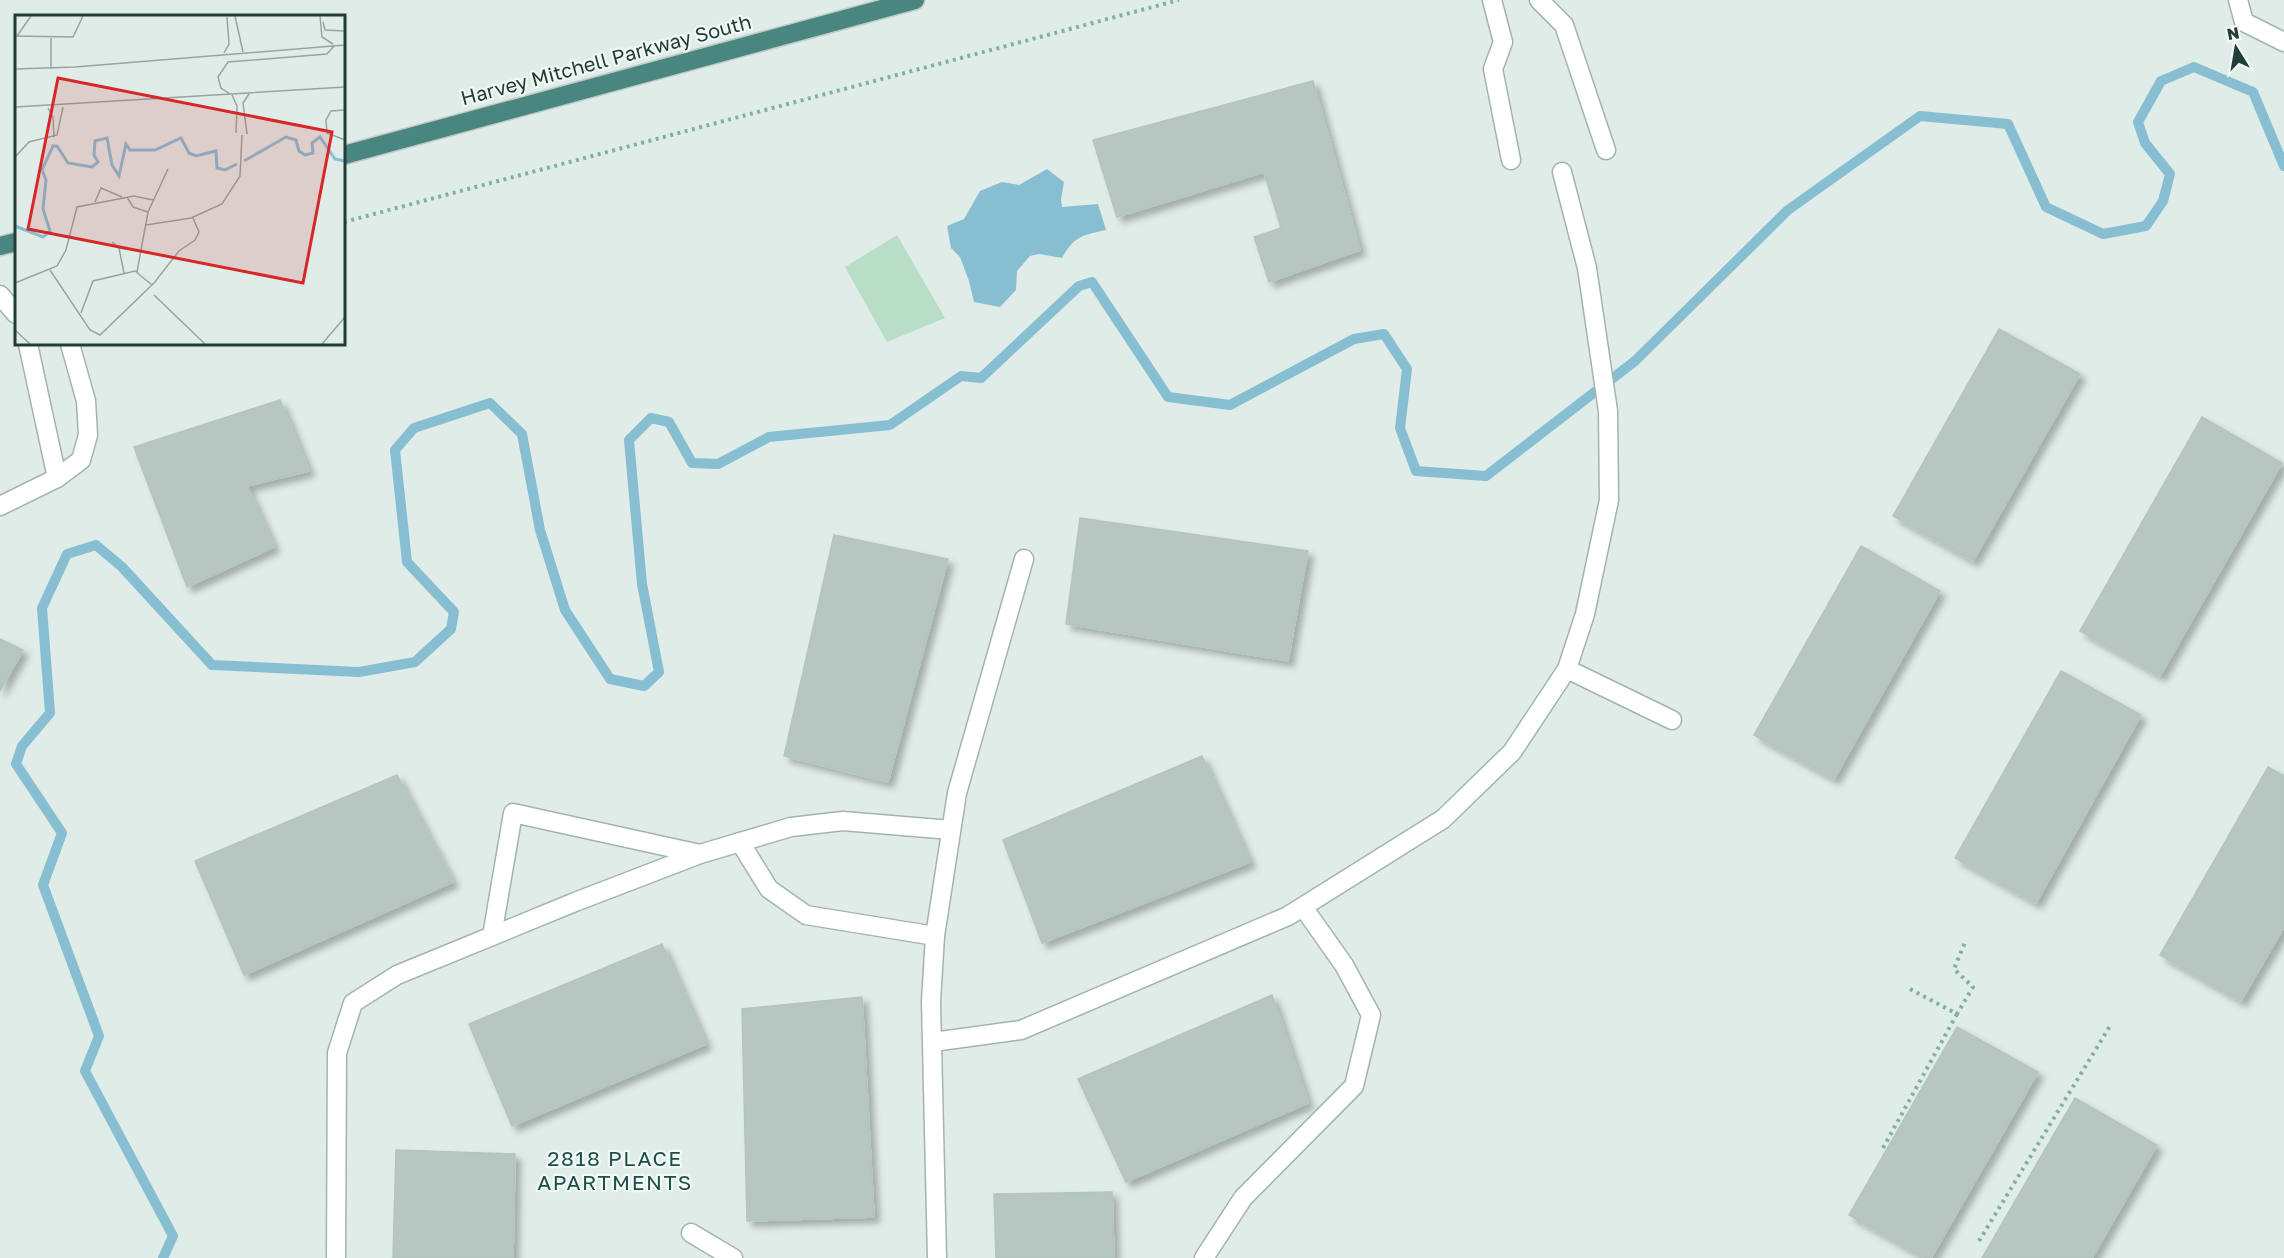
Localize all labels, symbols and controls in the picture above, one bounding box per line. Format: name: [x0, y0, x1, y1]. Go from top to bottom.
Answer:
street label: Harvey Mitchell Parkway South: [458, 9, 754, 109]
inset map: [15, 15, 345, 345]
north arrow: [2206, 18, 2266, 78]
text: N: [2225, 22, 2241, 44]
district label: 2818 PLACE APARTMENTS: [537, 1145, 693, 1195]

